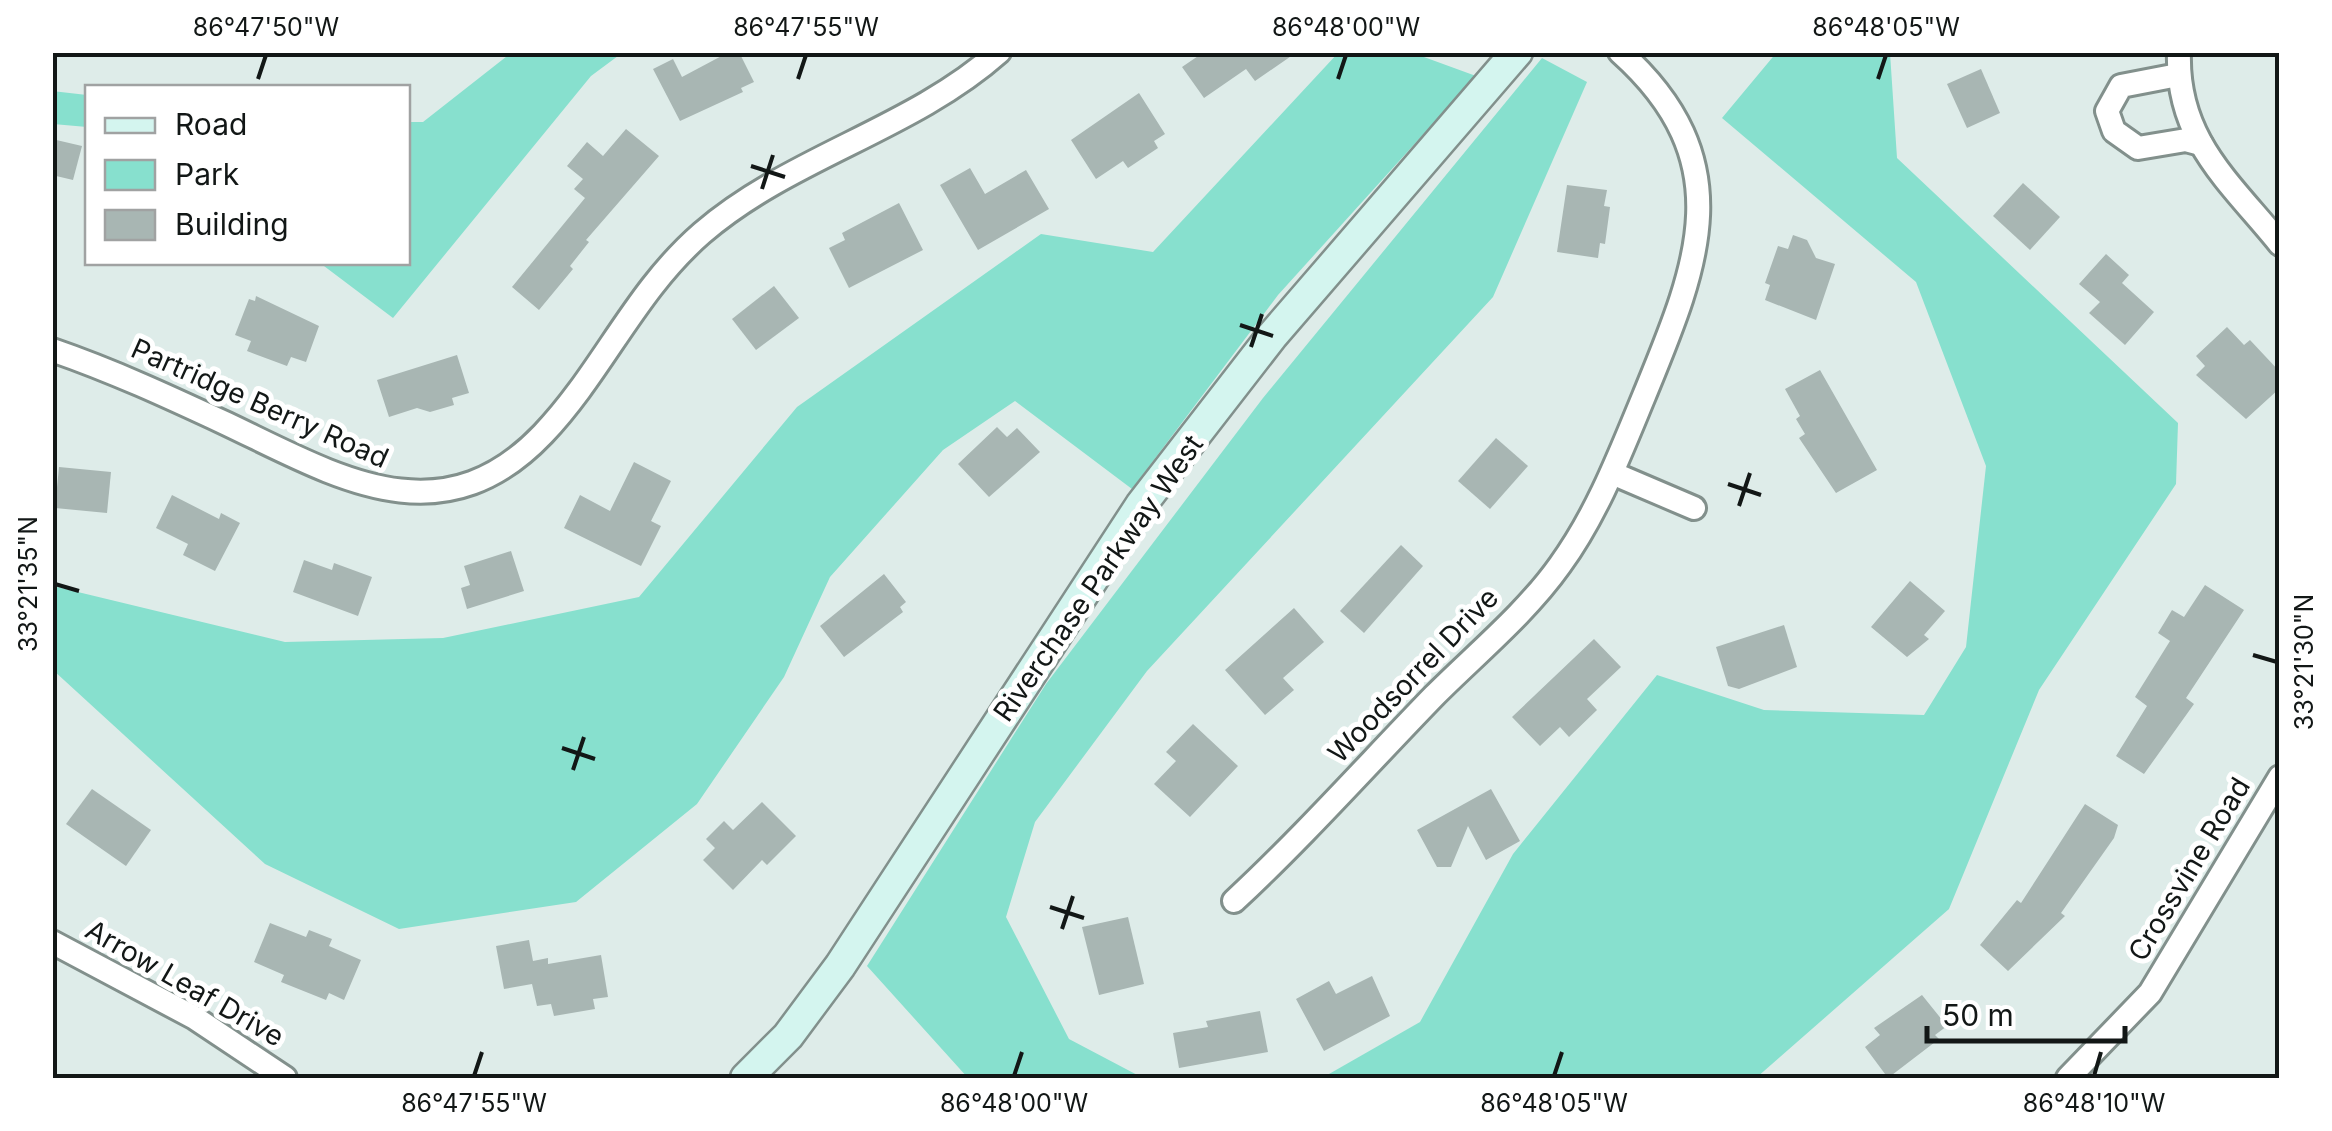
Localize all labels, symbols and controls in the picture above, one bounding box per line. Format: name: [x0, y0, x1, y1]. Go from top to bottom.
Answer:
text: 86°47'50"W: [193, 12, 339, 42]
text: 86°47'55"W: [733, 12, 879, 42]
text: 86°48'00"W: [1272, 12, 1420, 42]
text: 86°48'05"W: [1812, 12, 1960, 42]
legend: [85, 85, 410, 265]
text: Road: [175, 106, 247, 142]
text: Park: [175, 156, 240, 192]
text: Building: [175, 206, 289, 242]
street label: Partridge Berry Road: [126, 331, 394, 475]
street label: Riverchase Parkway West: [986, 428, 1210, 728]
text: 33°21'35"N: [13, 516, 43, 652]
street label: Woodsorrel Drive: [1321, 580, 1505, 770]
text: 33°21'30"N: [2289, 594, 2319, 730]
street label: Crossvine Road: [2121, 771, 2257, 967]
street label: Arrow Leaf Drive: [80, 912, 290, 1054]
scale bar: [1927, 981, 2124, 1043]
text: 50 m: [1942, 997, 2014, 1033]
text: 86°47'55"W: [401, 1088, 547, 1118]
text: 86°48'00"W: [940, 1088, 1088, 1118]
text: 86°48'05"W: [1480, 1088, 1628, 1118]
text: 86°48'10"W: [2023, 1088, 2165, 1118]

